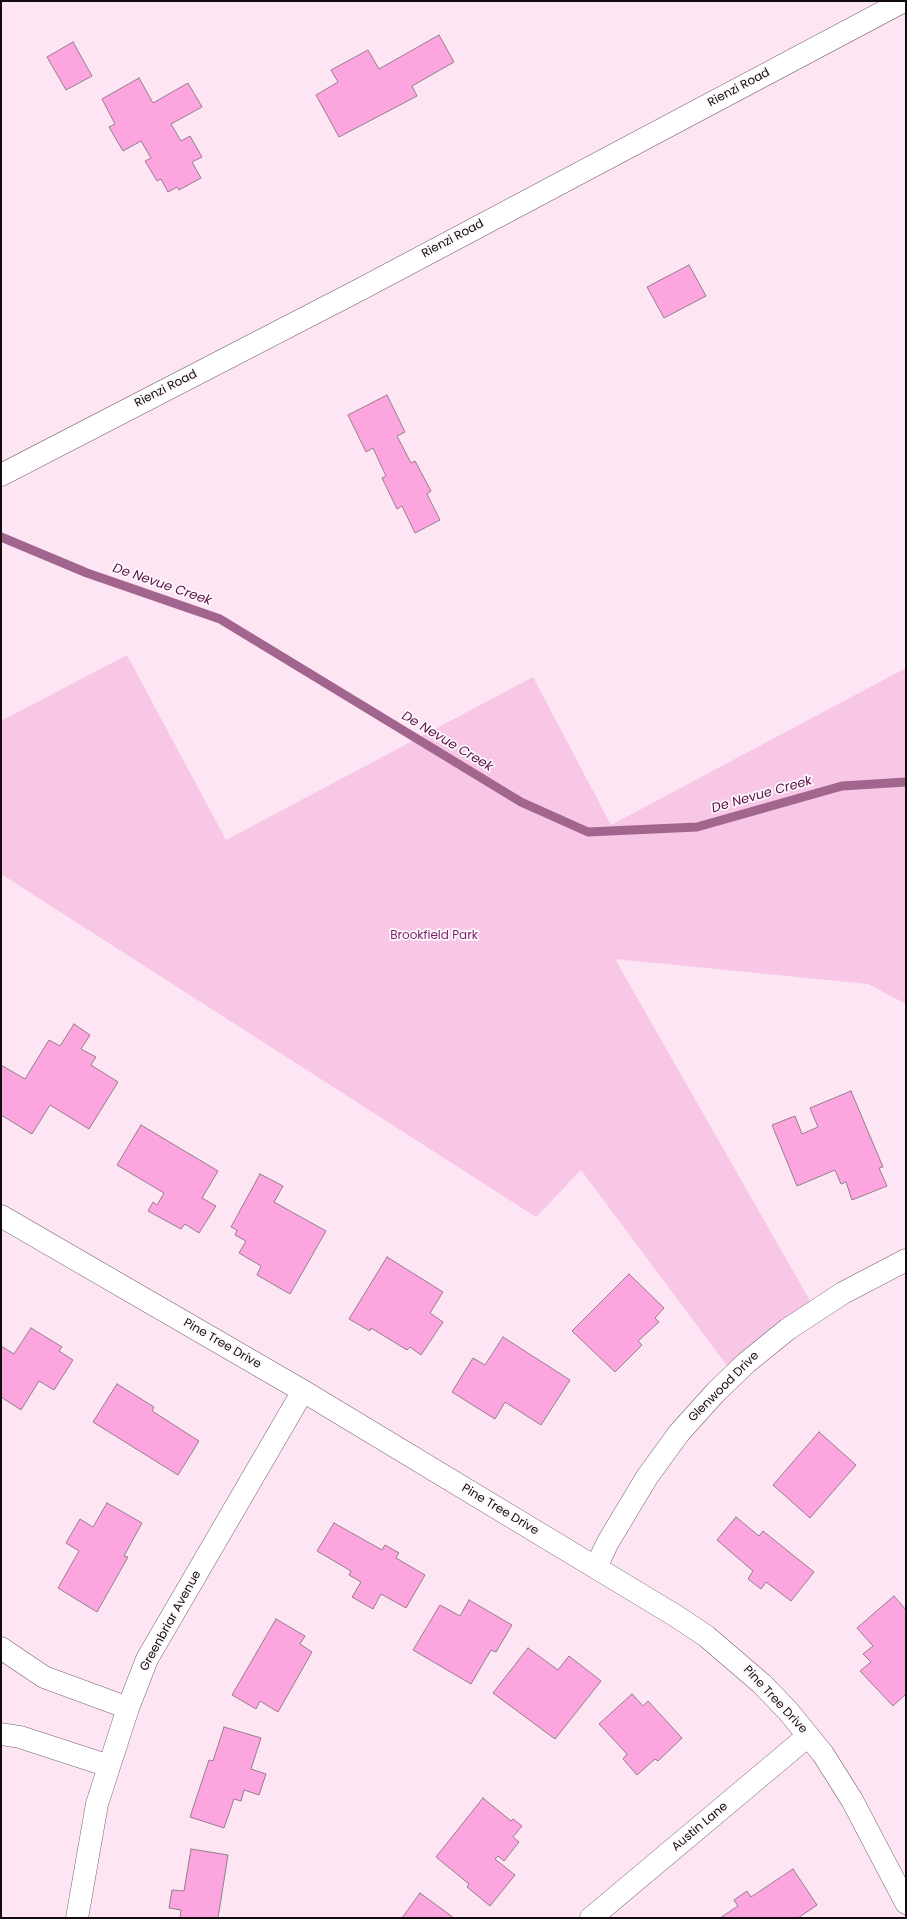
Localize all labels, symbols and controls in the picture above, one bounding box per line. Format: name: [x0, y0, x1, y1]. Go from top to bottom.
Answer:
street label: Rienzi Road: [706, 66, 772, 110]
street label: Rienzi Road: [420, 217, 486, 261]
street label: Rienzi Road: [132, 367, 200, 411]
water label: De Nevue Creek: [110, 561, 214, 609]
water label: De Nevue Creek: [399, 709, 495, 775]
water label: De Nevue Creek: [710, 773, 814, 817]
park label: Brookfield Park: [390, 929, 478, 943]
street label: Pine Tree Drive: [181, 1316, 263, 1372]
street label: Glenwood Drive: [686, 1349, 762, 1425]
street label: Pine Tree Drive: [459, 1481, 541, 1539]
street label: Greenbriar Avenue: [137, 1568, 205, 1674]
street label: Pine Tree Drive: [740, 1663, 810, 1737]
street label: Austin Lane: [669, 1799, 731, 1855]

